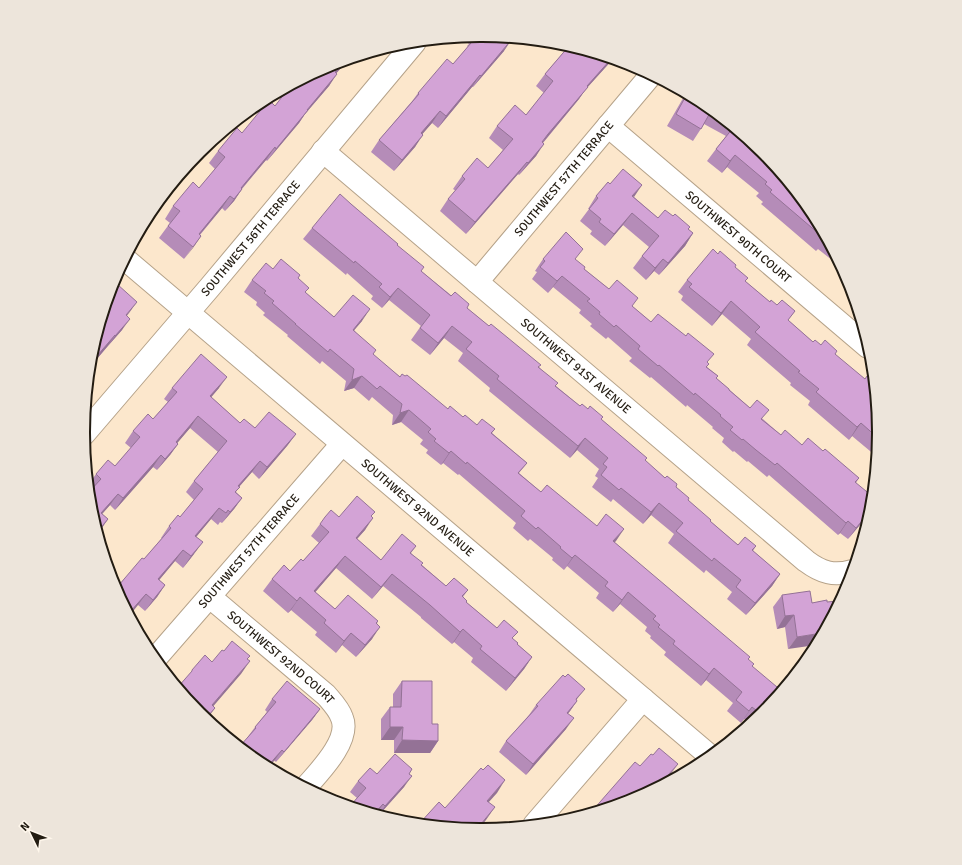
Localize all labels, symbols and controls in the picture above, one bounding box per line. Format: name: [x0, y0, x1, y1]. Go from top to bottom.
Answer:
street label: SOUTHWEST 57TH TERRACE: [511, 118, 617, 240]
street label: SOUTHWEST 56TH TERRACE: [198, 178, 304, 300]
street label: SOUTHWEST 90TH COURT: [682, 188, 794, 286]
street label: SOUTHWEST 91ST AVENUE: [518, 315, 634, 417]
street label: SOUTHWEST 92ND AVENUE: [358, 456, 477, 560]
street label: SOUTHWEST 57TH TERRACE: [195, 491, 303, 612]
street label: SOUTHWEST 92ND COURT: [224, 608, 337, 707]
north arrow: [12, 813, 52, 853]
text: N: [18, 819, 32, 834]

